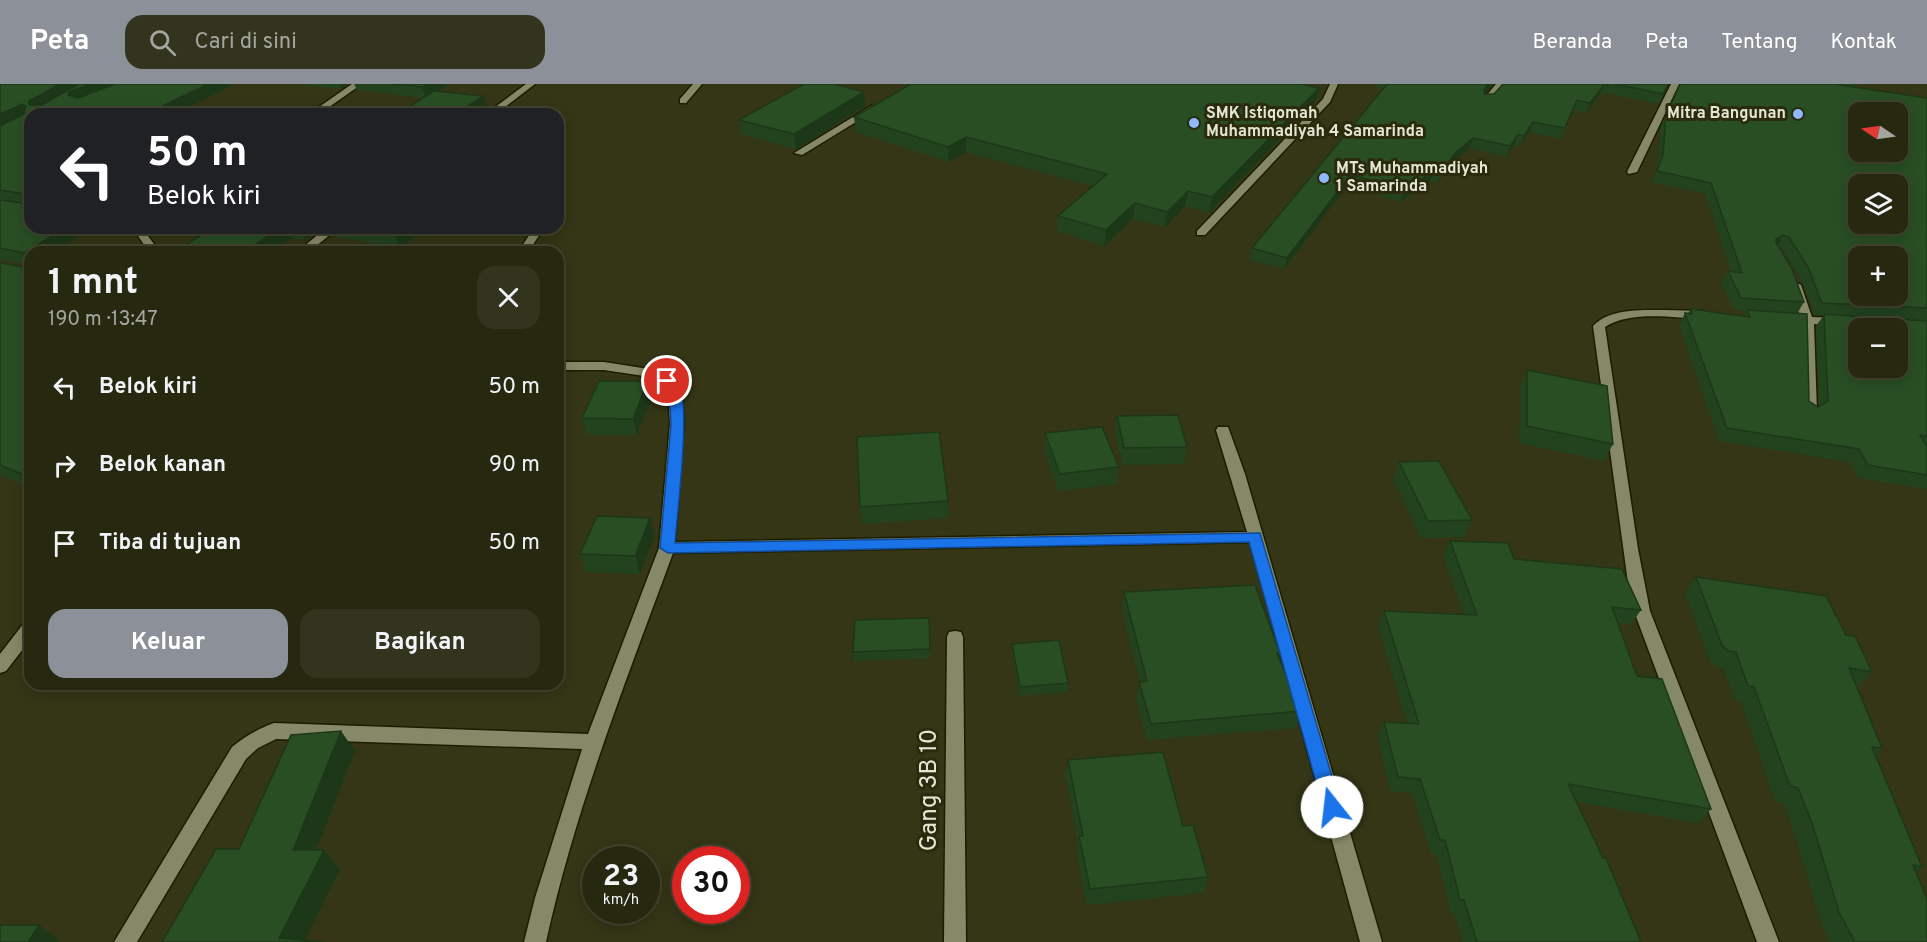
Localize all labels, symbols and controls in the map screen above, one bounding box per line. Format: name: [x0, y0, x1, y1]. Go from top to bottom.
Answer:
search box: [125, 15, 545, 69]
text: Peta: [30, 24, 89, 60]
icon: search: [146, 26, 179, 59]
text: Cari di sini: [194, 29, 297, 56]
text: Beranda: [1533, 29, 1612, 56]
text: Peta: [1645, 29, 1688, 56]
text: Tentang: [1721, 29, 1798, 56]
text: Kontak: [1831, 29, 1897, 56]
north arrow: [1848, 102, 1908, 162]
map controls: [1848, 102, 1908, 378]
place label: SMK Istiqomah Muhammadiyah 4 Samarinda: [1206, 104, 1424, 142]
place label: Mitra Bangunan: [1667, 104, 1786, 124]
marker: Mitra Bangunan: [1791, 107, 1805, 121]
marker: SMK Istiqomah Muhammadiyah 4 Samarinda: [1187, 116, 1201, 130]
text: 50 m: [147, 128, 248, 181]
icon: left: [48, 132, 126, 210]
place label: MTs Muhammadiyah 1 Samarinda: [1336, 159, 1488, 197]
marker: MTs Muhammadiyah 1 Samarinda: [1317, 171, 1331, 185]
button: layers: [1848, 174, 1908, 234]
text: Belok kiri: [147, 180, 261, 214]
button: +: [1848, 246, 1908, 306]
text: 1 mnt: [48, 261, 138, 307]
button: close: [477, 266, 540, 329]
text: 190 m · 13:47: [48, 307, 158, 333]
button: −: [1848, 318, 1908, 378]
pin: [641, 355, 692, 406]
icon: arrive: [650, 364, 683, 397]
icon: left: [48, 371, 81, 404]
text: Belok kiri: [99, 374, 197, 401]
text: 50 m: [488, 374, 540, 401]
icon: right: [48, 449, 81, 482]
text: Belok kanan: [99, 452, 226, 479]
text: 90 m: [489, 452, 540, 479]
icon: arrive: [48, 527, 81, 560]
text: Tiba di tujuan: [99, 530, 241, 557]
text: 50 m: [488, 530, 540, 557]
button: Keluar: [48, 609, 288, 678]
button: Bagikan: [300, 609, 540, 678]
street label: Gang 3B 10: [915, 729, 945, 851]
position arrow: [1300, 775, 1364, 839]
speed limit sign: 30: [672, 846, 750, 924]
text: 23: [603, 859, 639, 896]
text: km/h: [603, 891, 639, 910]

